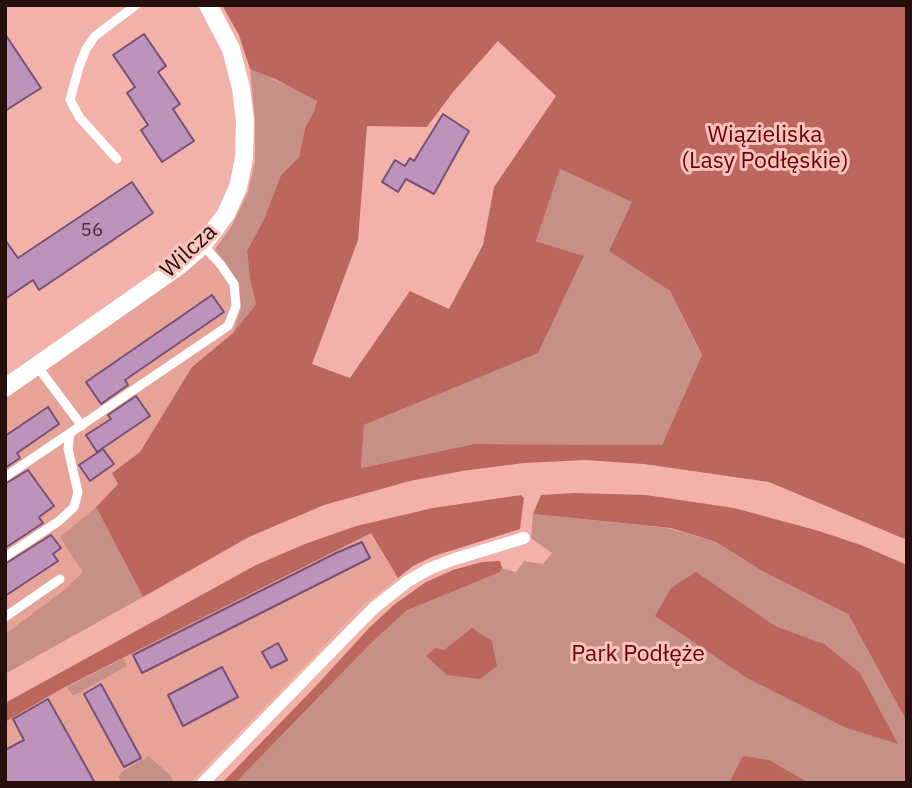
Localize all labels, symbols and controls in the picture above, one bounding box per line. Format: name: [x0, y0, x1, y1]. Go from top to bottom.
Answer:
park label: Wiązieliska (Lasy Podłęskie): [681, 121, 849, 175]
street label: Wilcza: [155, 218, 223, 284]
house number: 56: [81, 220, 103, 242]
park label: Park Podłęże: [571, 640, 705, 668]

